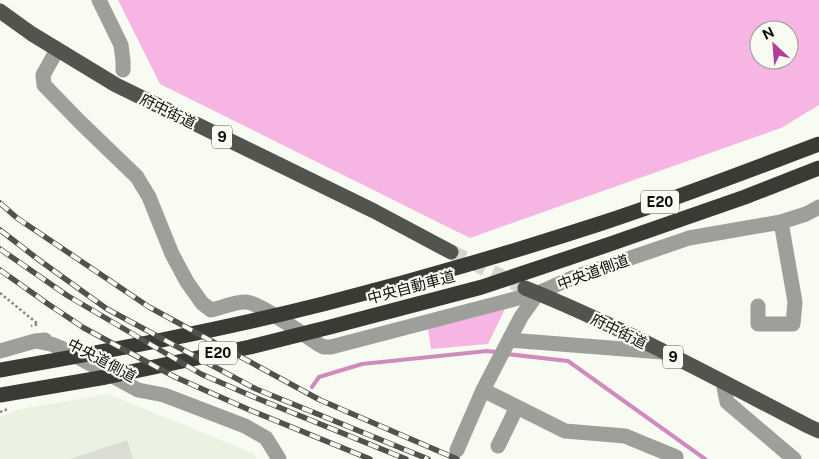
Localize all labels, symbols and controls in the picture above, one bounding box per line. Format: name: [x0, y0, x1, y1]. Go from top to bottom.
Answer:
north arrow: [749, 20, 799, 70]
text: N: [760, 24, 777, 43]
street label: 府中街道: [137, 90, 199, 132]
road number: 9: [212, 125, 232, 148]
road number: E20: [641, 190, 679, 213]
street label: 中央道側道: [555, 251, 631, 293]
street label: 中央自動車道: [365, 267, 457, 307]
street label: 府中街道: [588, 310, 650, 352]
street label: 中央道側道: [65, 335, 139, 385]
road number: E20: [199, 342, 237, 364]
road number: 9: [663, 346, 683, 368]

